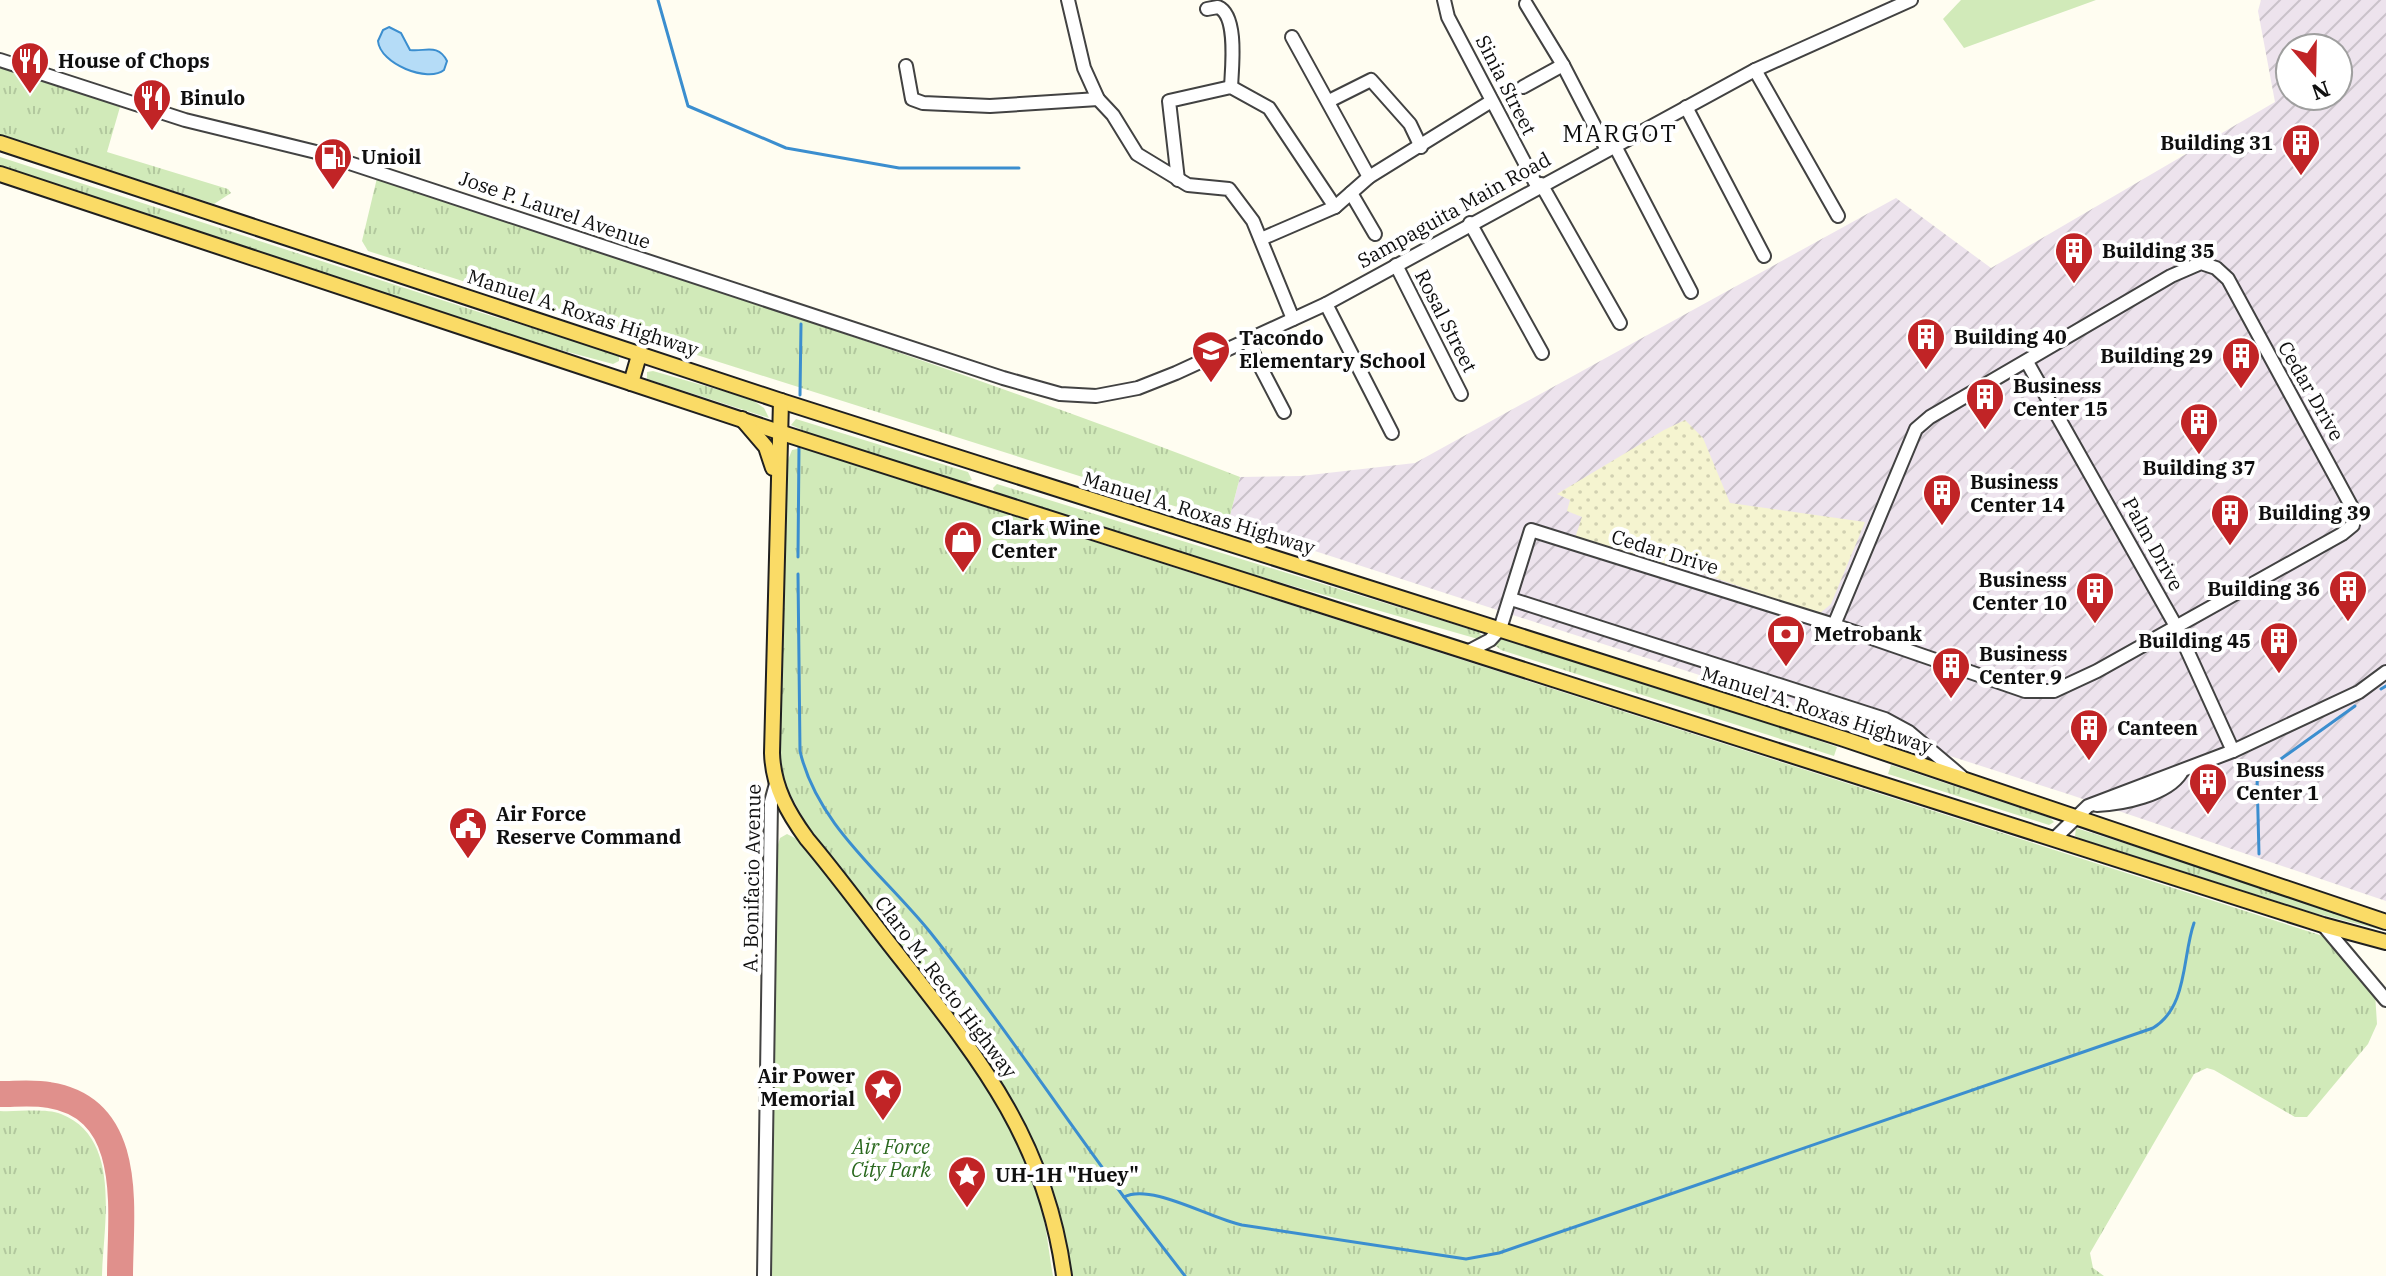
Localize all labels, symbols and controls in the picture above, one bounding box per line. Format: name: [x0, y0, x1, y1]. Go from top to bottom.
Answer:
street label: Sinia Street: [1470, 30, 1543, 139]
north arrow: [2274, 32, 2354, 112]
restaurant icon: House of Chops: [9, 40, 51, 95]
place label: House of Chops: [58, 47, 210, 74]
text: N: [2308, 75, 2334, 108]
restaurant icon: Binulo: [131, 77, 173, 132]
place label: Binulo: [180, 84, 245, 111]
district label: MARGOT: [1562, 117, 1678, 149]
building icon: Building 31: [2280, 122, 2322, 177]
place label: Building 31: [2160, 129, 2273, 156]
fuel station icon: Unioil: [312, 136, 354, 191]
place label: Unioil: [361, 143, 421, 170]
street label: Sampaguita Main Road: [1352, 145, 1555, 274]
street label: Jose P. Laurel Avenue: [456, 164, 655, 255]
building icon: Building 35: [2053, 230, 2095, 285]
place label: Building 35: [2102, 237, 2215, 264]
street label: Manuel A. Roxas Highway: [464, 262, 702, 363]
street label: Rosal Street: [1409, 265, 1484, 377]
building icon: Building 40: [1905, 316, 1947, 371]
place label: Building 40: [1954, 323, 2067, 350]
place label: Tacondo Elementary School: [1239, 324, 1426, 374]
school or university icon: Tacondo Elementary School: [1190, 329, 1232, 384]
building icon: Building 29: [2220, 335, 2262, 390]
street label: Cedar Drive: [2272, 336, 2351, 445]
place label: Building 29: [2100, 342, 2213, 369]
place label: Business Center 15: [2013, 372, 2108, 422]
building icon: Business Center 15: [1964, 376, 2006, 431]
building icon: Building 37: [2178, 401, 2220, 456]
place label: Building 37: [2143, 454, 2255, 481]
street label: Manuel A. Roxas Highway: [1080, 464, 1319, 561]
place label: Business Center 14: [1970, 468, 2065, 518]
building icon: Business Center 14: [1921, 472, 1963, 527]
street label: Palm Drive: [2117, 492, 2190, 595]
building icon: Building 39: [2209, 492, 2251, 547]
place label: Building 39: [2258, 499, 2371, 526]
place label: Clark Wine Center: [991, 514, 1101, 564]
shop icon: Clark Wine Center: [942, 519, 984, 574]
street label: Cedar Drive: [1608, 522, 1722, 581]
place label: Business Center 10: [1972, 566, 2067, 616]
building icon: Building 36: [2327, 568, 2369, 623]
building icon: Business Center 10: [2074, 570, 2116, 625]
place label: Building 36: [2207, 575, 2320, 602]
bank icon: Metrobank: [1765, 613, 1807, 668]
place label: Metrobank: [1814, 620, 1923, 647]
building icon: Building 45: [2258, 620, 2300, 675]
place label: Building 45: [2138, 627, 2251, 654]
place label: Business Center 9: [1979, 640, 2067, 690]
building icon: Business Center 9: [1930, 645, 1972, 700]
street label: Manuel A. Roxas Highway: [1698, 659, 1936, 760]
building icon: Canteen: [2068, 707, 2110, 762]
place label: Canteen: [2117, 714, 2198, 741]
place label: Business Center 1: [2236, 756, 2324, 806]
building icon: Business Center 1: [2187, 761, 2229, 816]
street label: A. Bonifacio Avenue: [736, 784, 767, 972]
place label: Air Force Reserve Command: [496, 800, 682, 850]
public building icon: Air Force Reserve Command: [447, 805, 489, 860]
street label: Claro M. Recto Highway: [869, 890, 1024, 1083]
place label: Air Power Memorial: [757, 1062, 855, 1112]
place icon: Air Power Memorial: [862, 1067, 904, 1122]
park label: Air Force City Park: [850, 1133, 931, 1183]
place icon: UH-1H "Huey": [946, 1154, 988, 1209]
place label: UH-1H "Huey": [995, 1161, 1139, 1188]

